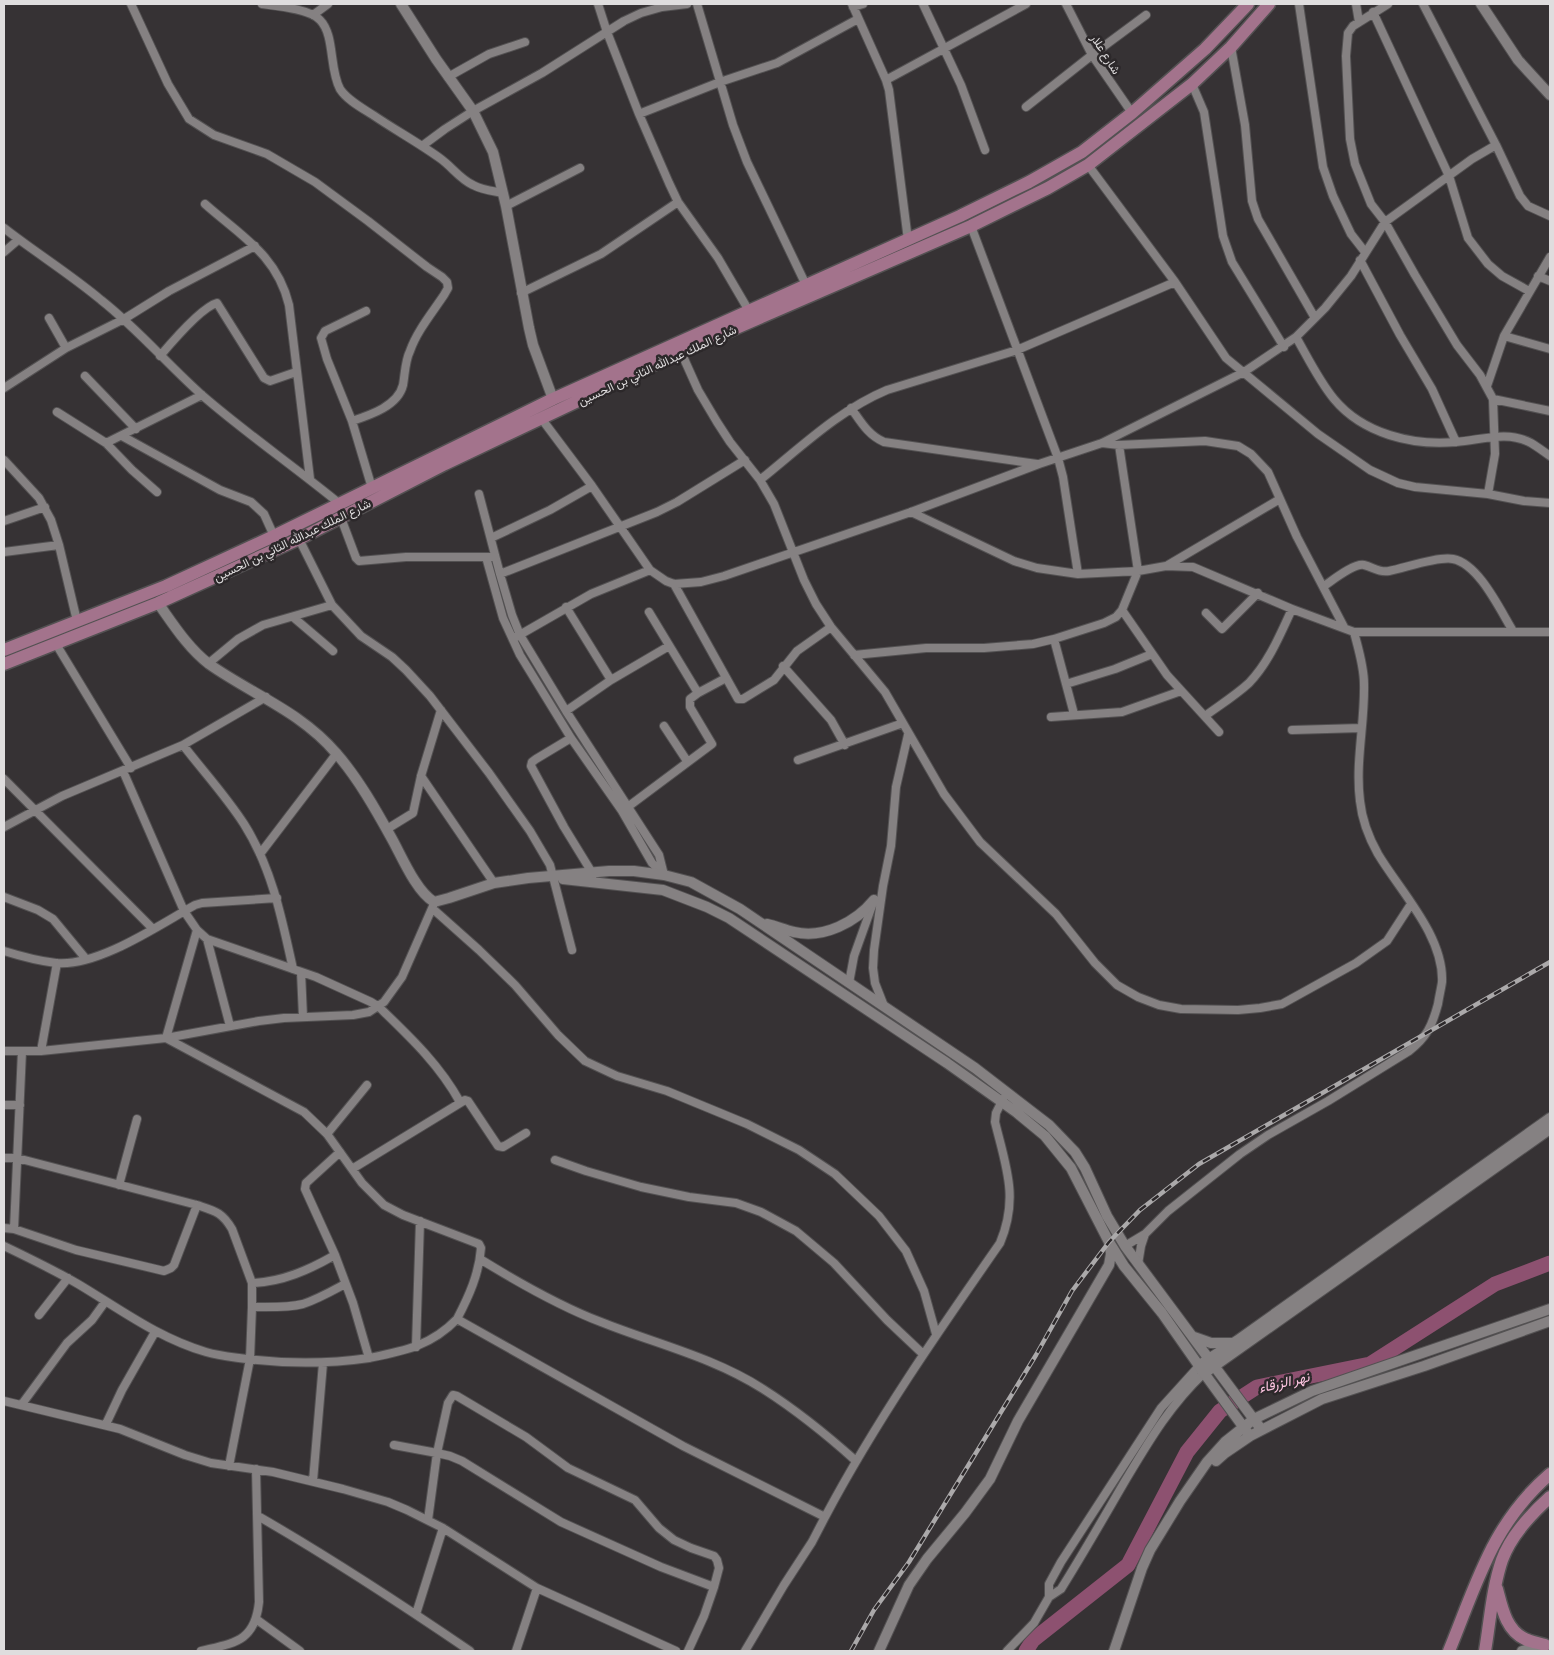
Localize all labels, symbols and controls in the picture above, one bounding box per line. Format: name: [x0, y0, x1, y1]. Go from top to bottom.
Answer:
street label: شارع علار: [1086, 30, 1124, 78]
street label: شارع الملك عبدالله الثاني بن الحسين: [575, 322, 740, 411]
street label: شارع الملك عبدالله الثاني بن الحسين: [211, 495, 374, 587]
water label: نهر الزرقاء: [1257, 1367, 1312, 1397]

